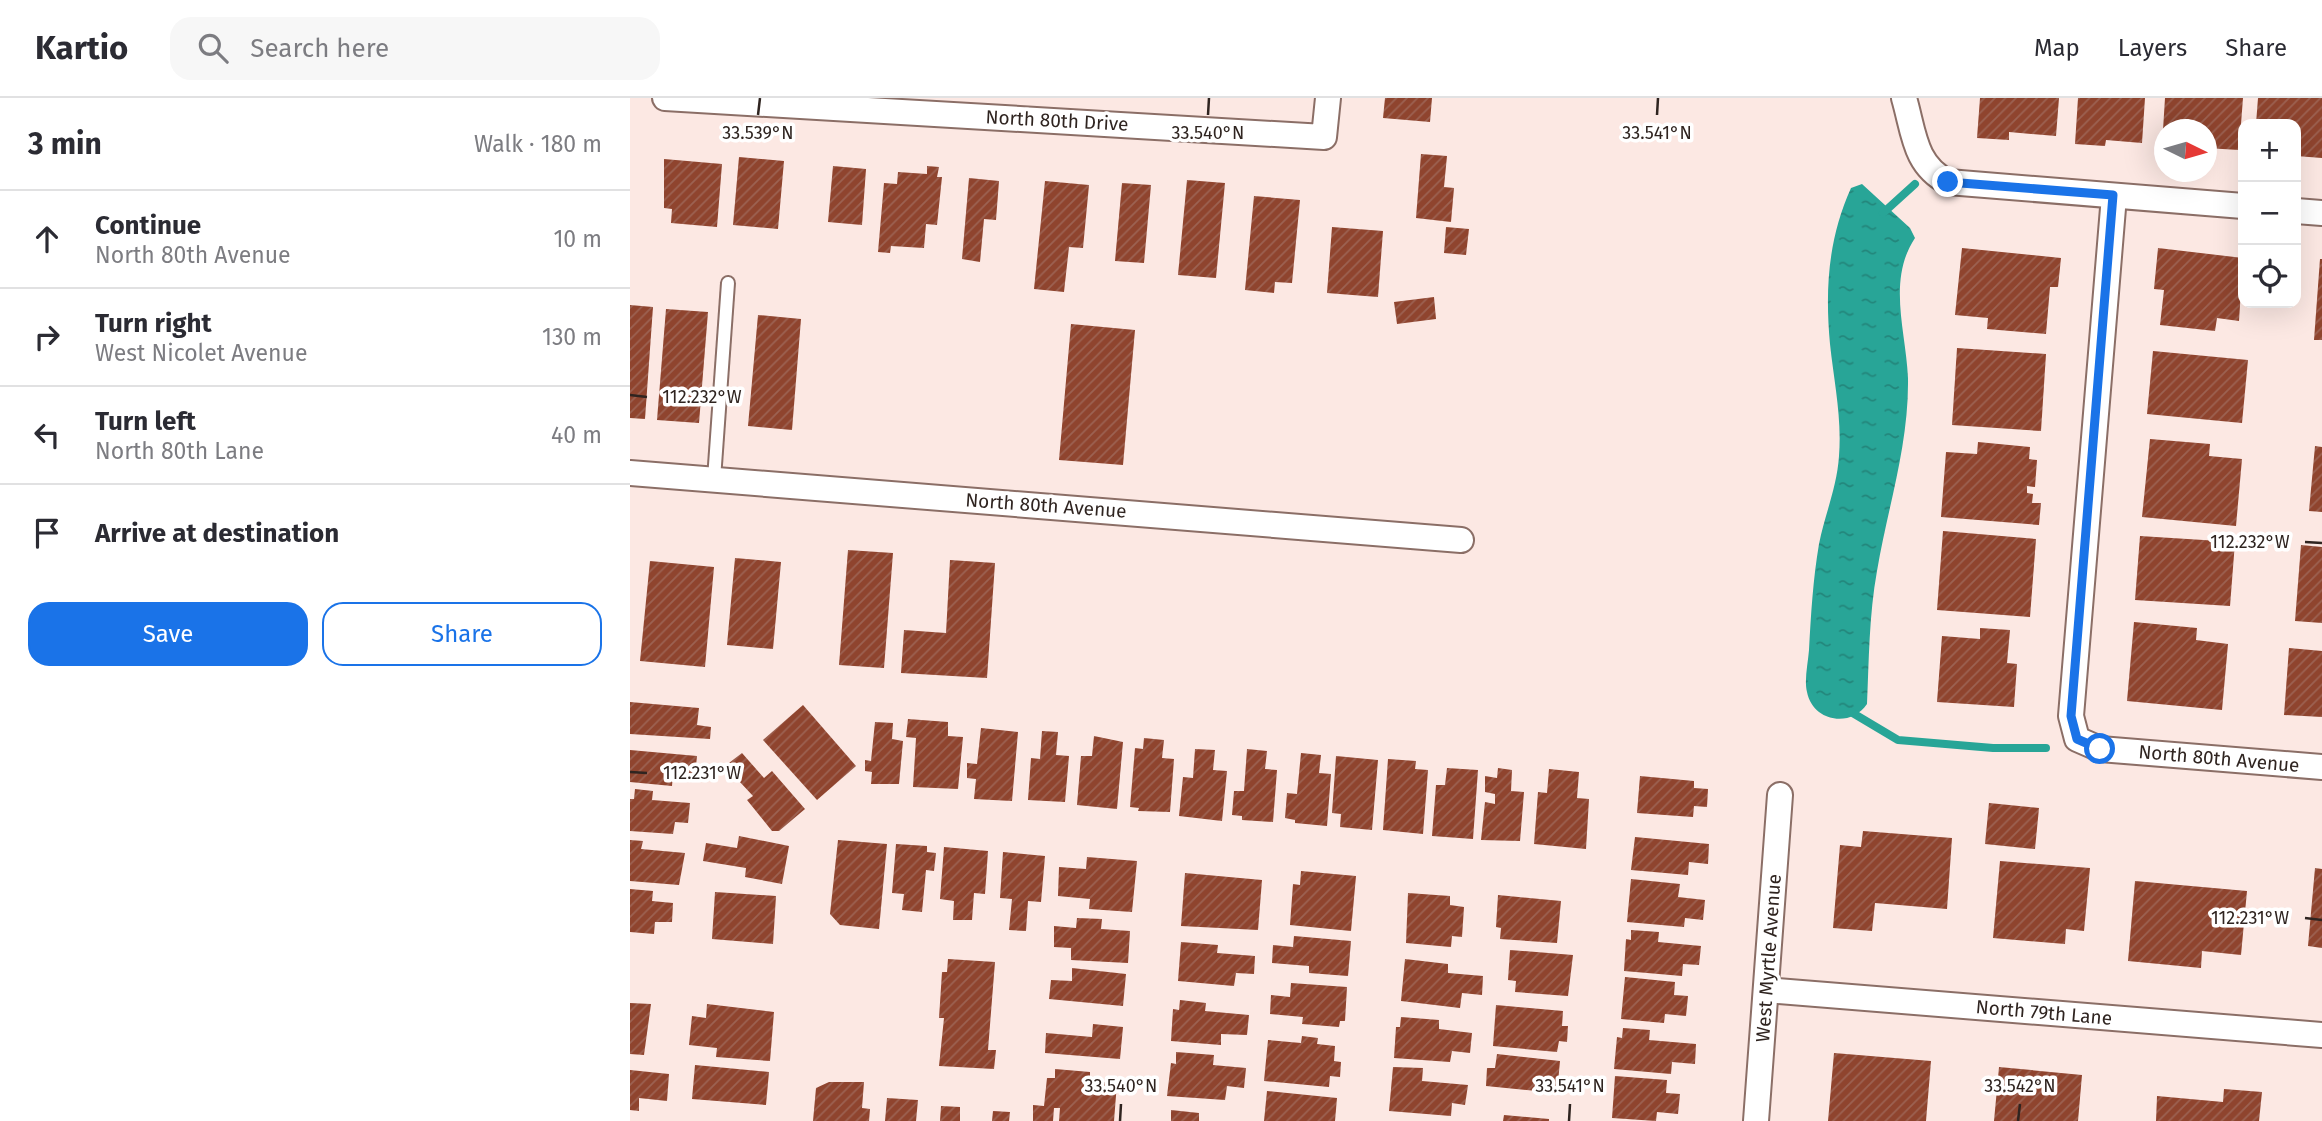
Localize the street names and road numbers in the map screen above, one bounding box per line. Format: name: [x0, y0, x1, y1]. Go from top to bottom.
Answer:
street label: North 80th Drive: [985, 105, 1129, 136]
street label: North 80th Avenue: [965, 488, 1127, 523]
street label: North 80th Avenue: [2137, 740, 2300, 777]
street label: West Myrtle Avenue: [1751, 873, 1786, 1043]
street label: North 79th Lane: [1975, 995, 2113, 1030]

